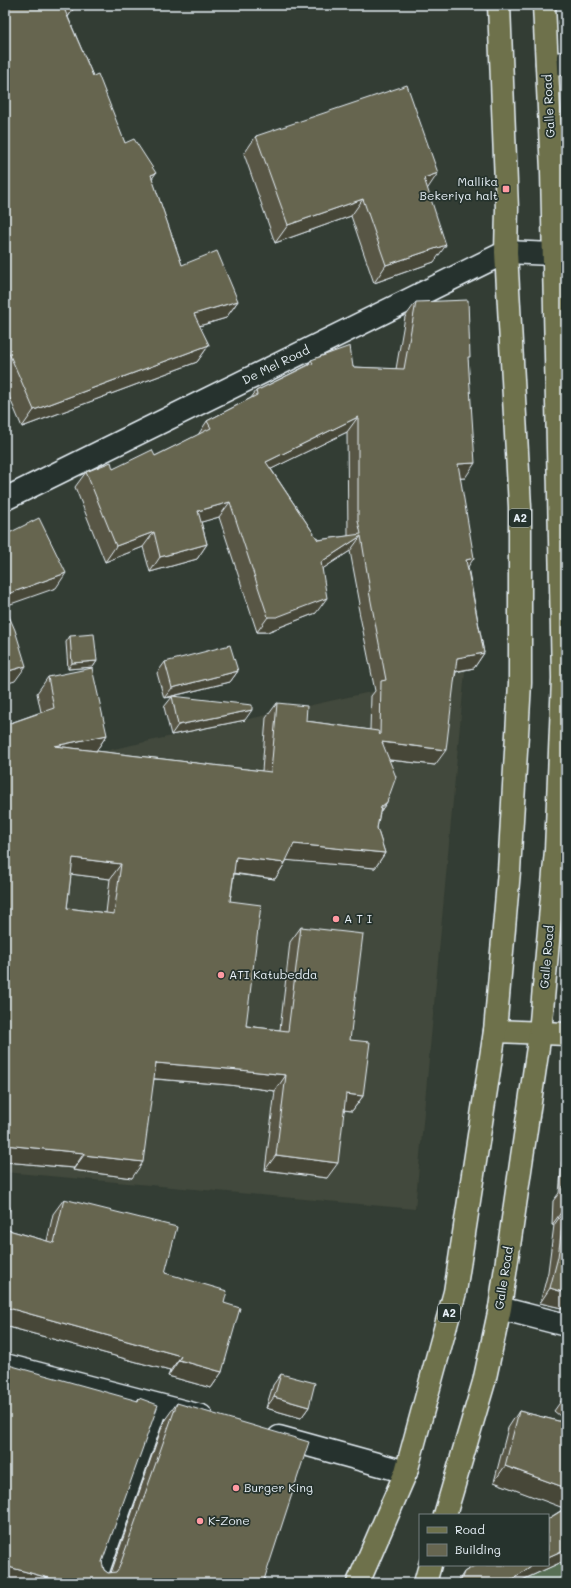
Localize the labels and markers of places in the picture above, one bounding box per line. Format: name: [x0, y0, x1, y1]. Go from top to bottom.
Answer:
place label: Mallika Bekeriya halt: [420, 173, 498, 203]
marker: Mallika Bekeriya halt: [501, 184, 511, 194]
place label: A T I: [344, 910, 372, 926]
marker: A T I: [331, 914, 341, 924]
place label: ATI Katubedda: [229, 966, 317, 982]
marker: ATI Katubedda: [216, 970, 226, 980]
place label: Burger King: [244, 1479, 313, 1495]
marker: Burger King: [231, 1483, 241, 1493]
place label: K-Zone: [208, 1512, 250, 1528]
marker: K-Zone: [195, 1516, 205, 1526]

